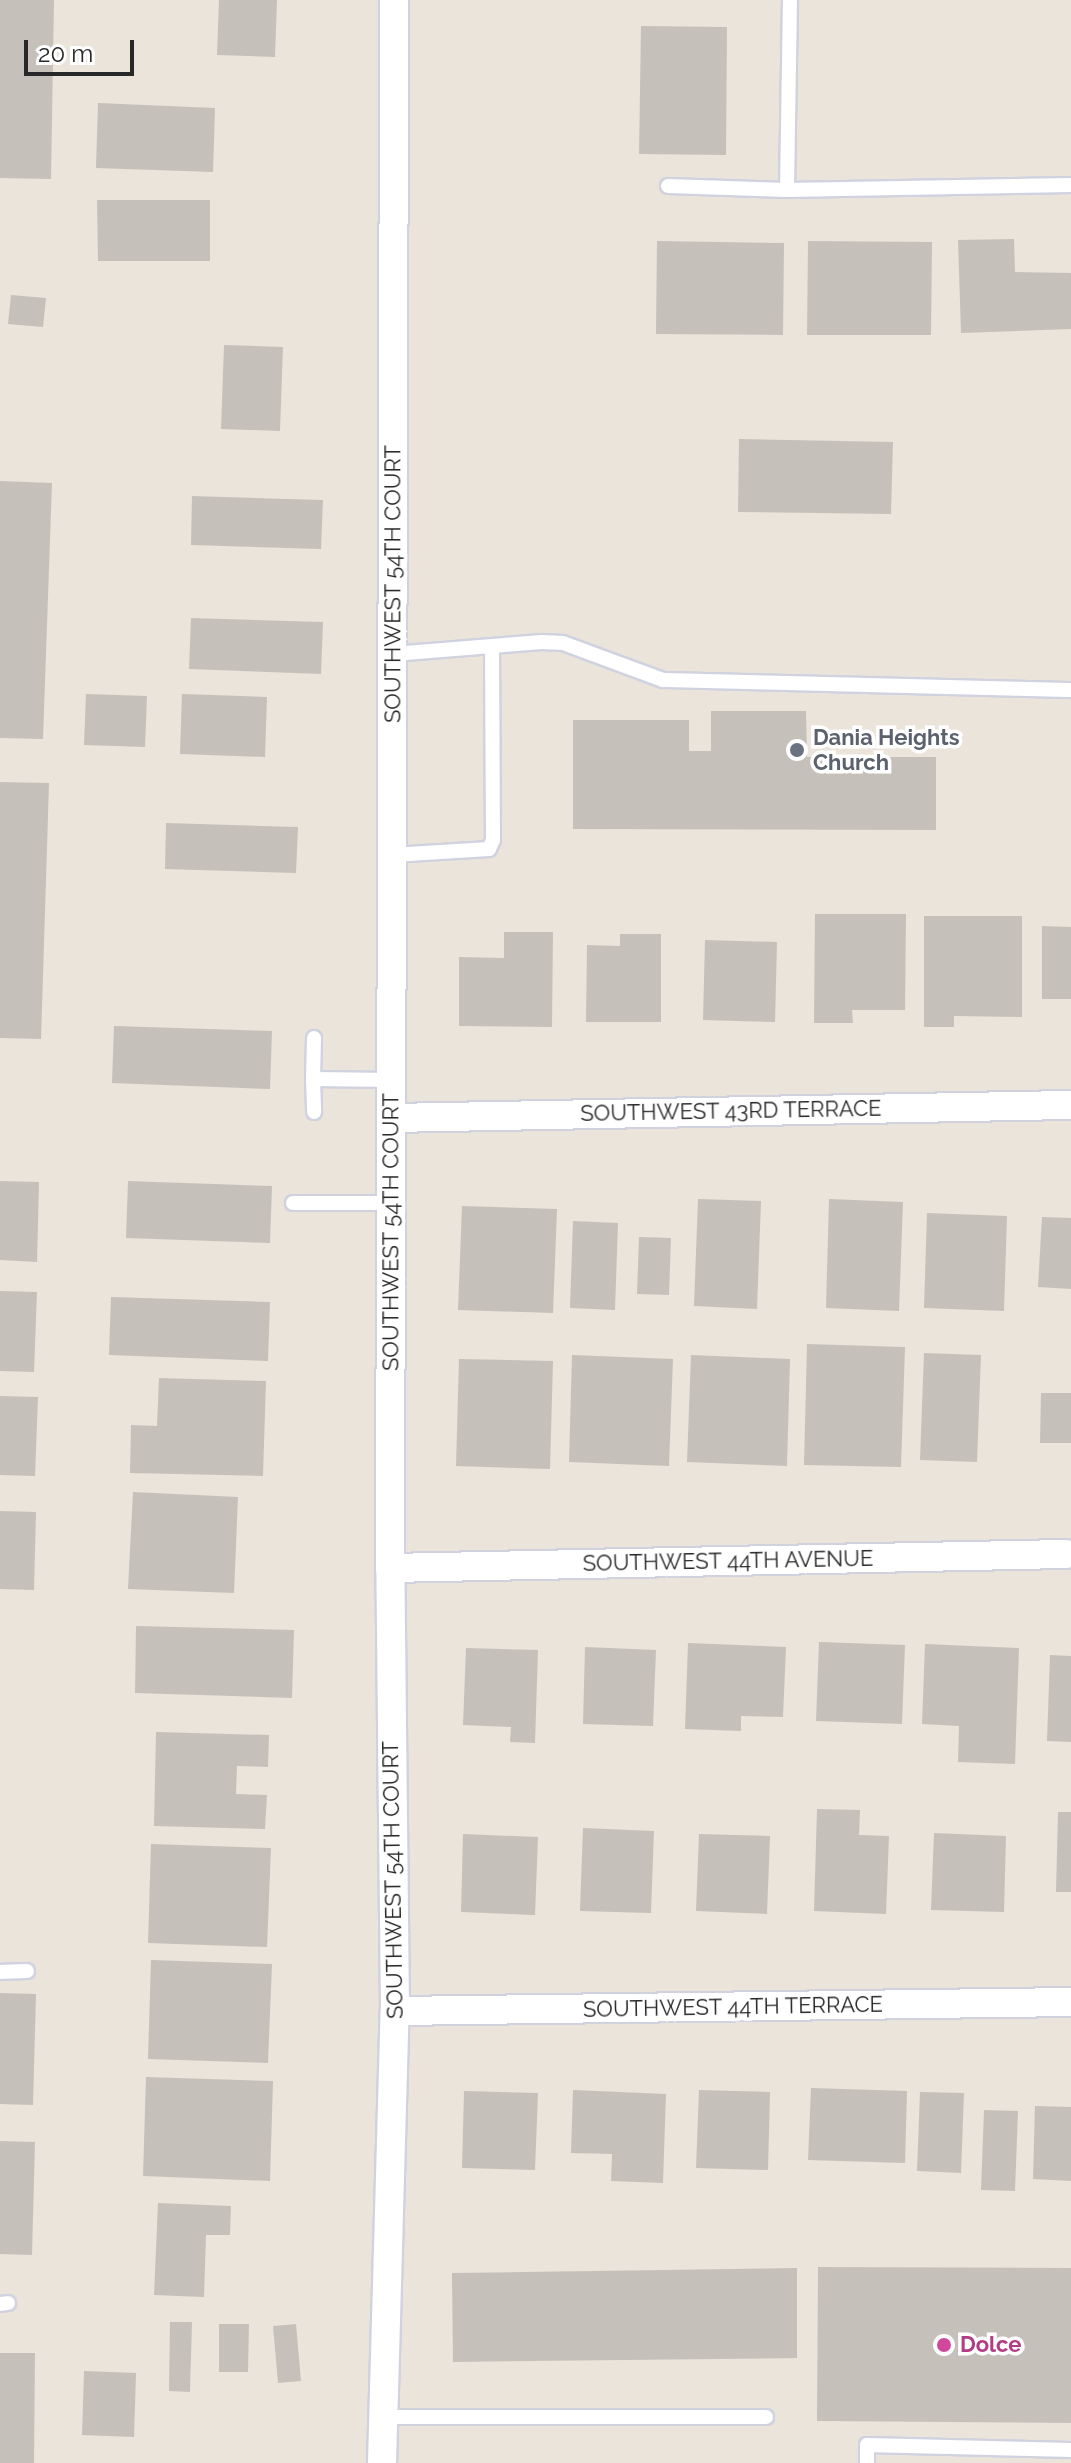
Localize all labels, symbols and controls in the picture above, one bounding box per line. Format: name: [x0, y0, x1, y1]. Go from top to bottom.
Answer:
scale bar: [28, 24, 138, 74]
text: 20 m: [38, 39, 93, 68]
street label: SOUTHWEST 54TH COURT: [380, 445, 406, 723]
place label: Dania Heights Church: [813, 724, 960, 776]
marker: Dania Heights Church: [788, 741, 806, 759]
street label: SOUTHWEST 54TH COURT: [378, 1093, 404, 1371]
street label: SOUTHWEST 43RD TERRACE: [580, 1095, 882, 1127]
street label: SOUTHWEST 44TH AVENUE: [582, 1545, 874, 1577]
street label: SOUTHWEST 54TH COURT: [377, 1740, 409, 2020]
street label: SOUTHWEST 44TH TERRACE: [582, 1991, 884, 2023]
place label: Dolce: [960, 2332, 1022, 2358]
marker: Dolce: [935, 2336, 953, 2354]

